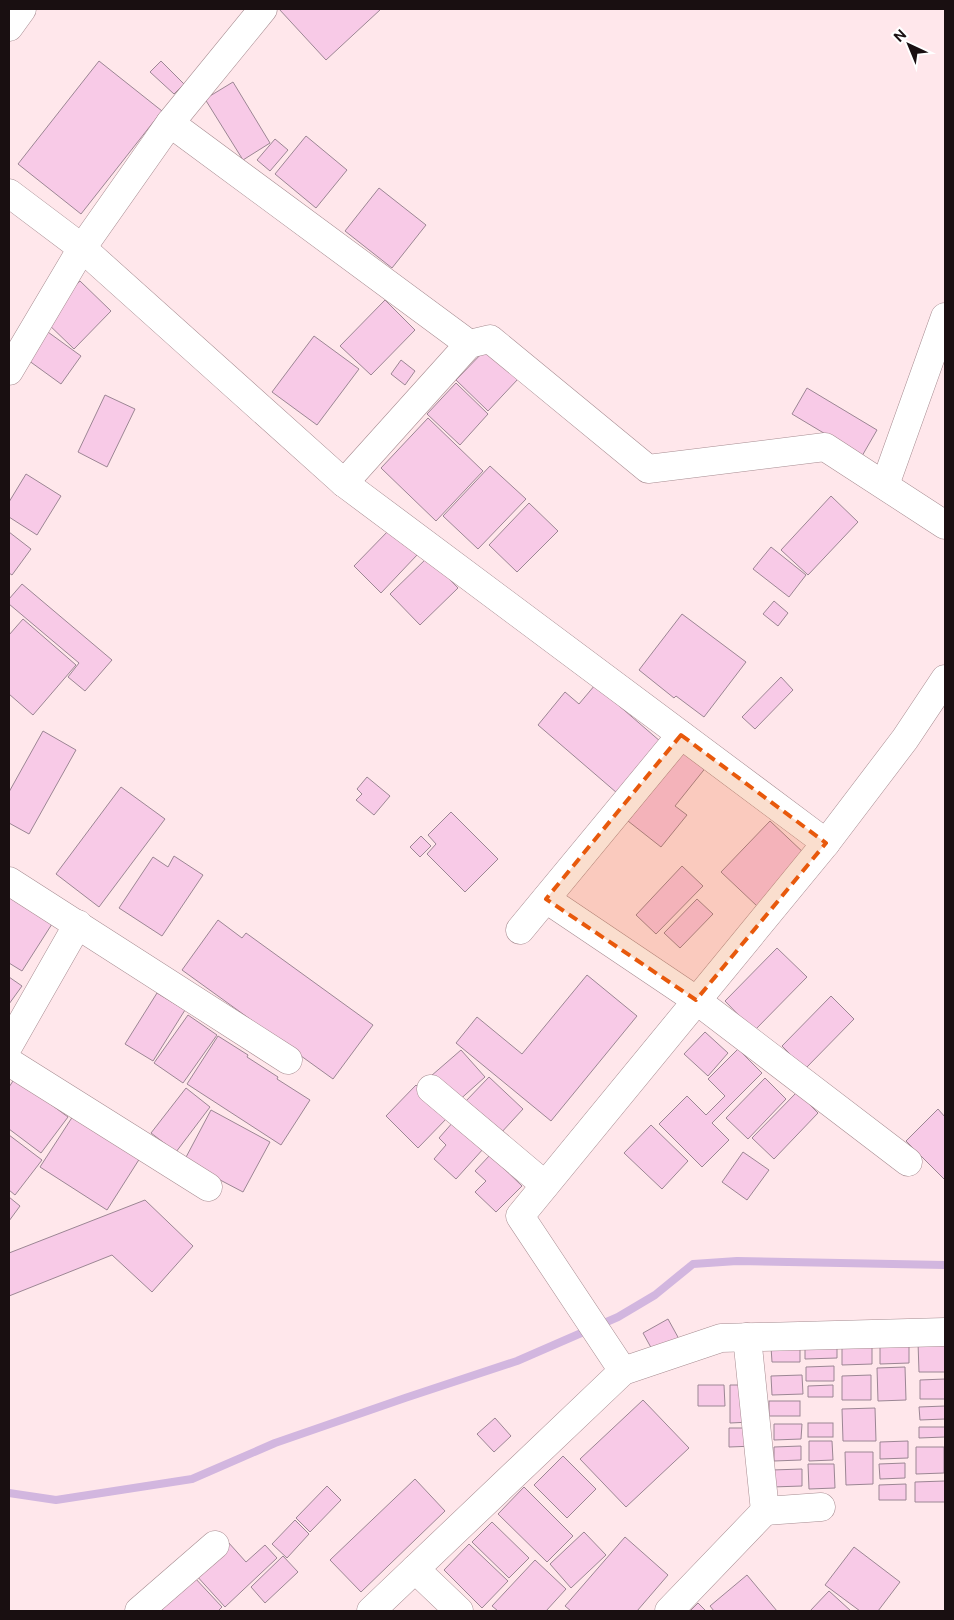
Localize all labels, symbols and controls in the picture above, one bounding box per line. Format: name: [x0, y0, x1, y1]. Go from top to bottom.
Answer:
north arrow: [884, 20, 934, 70]
text: N: [890, 26, 909, 45]

